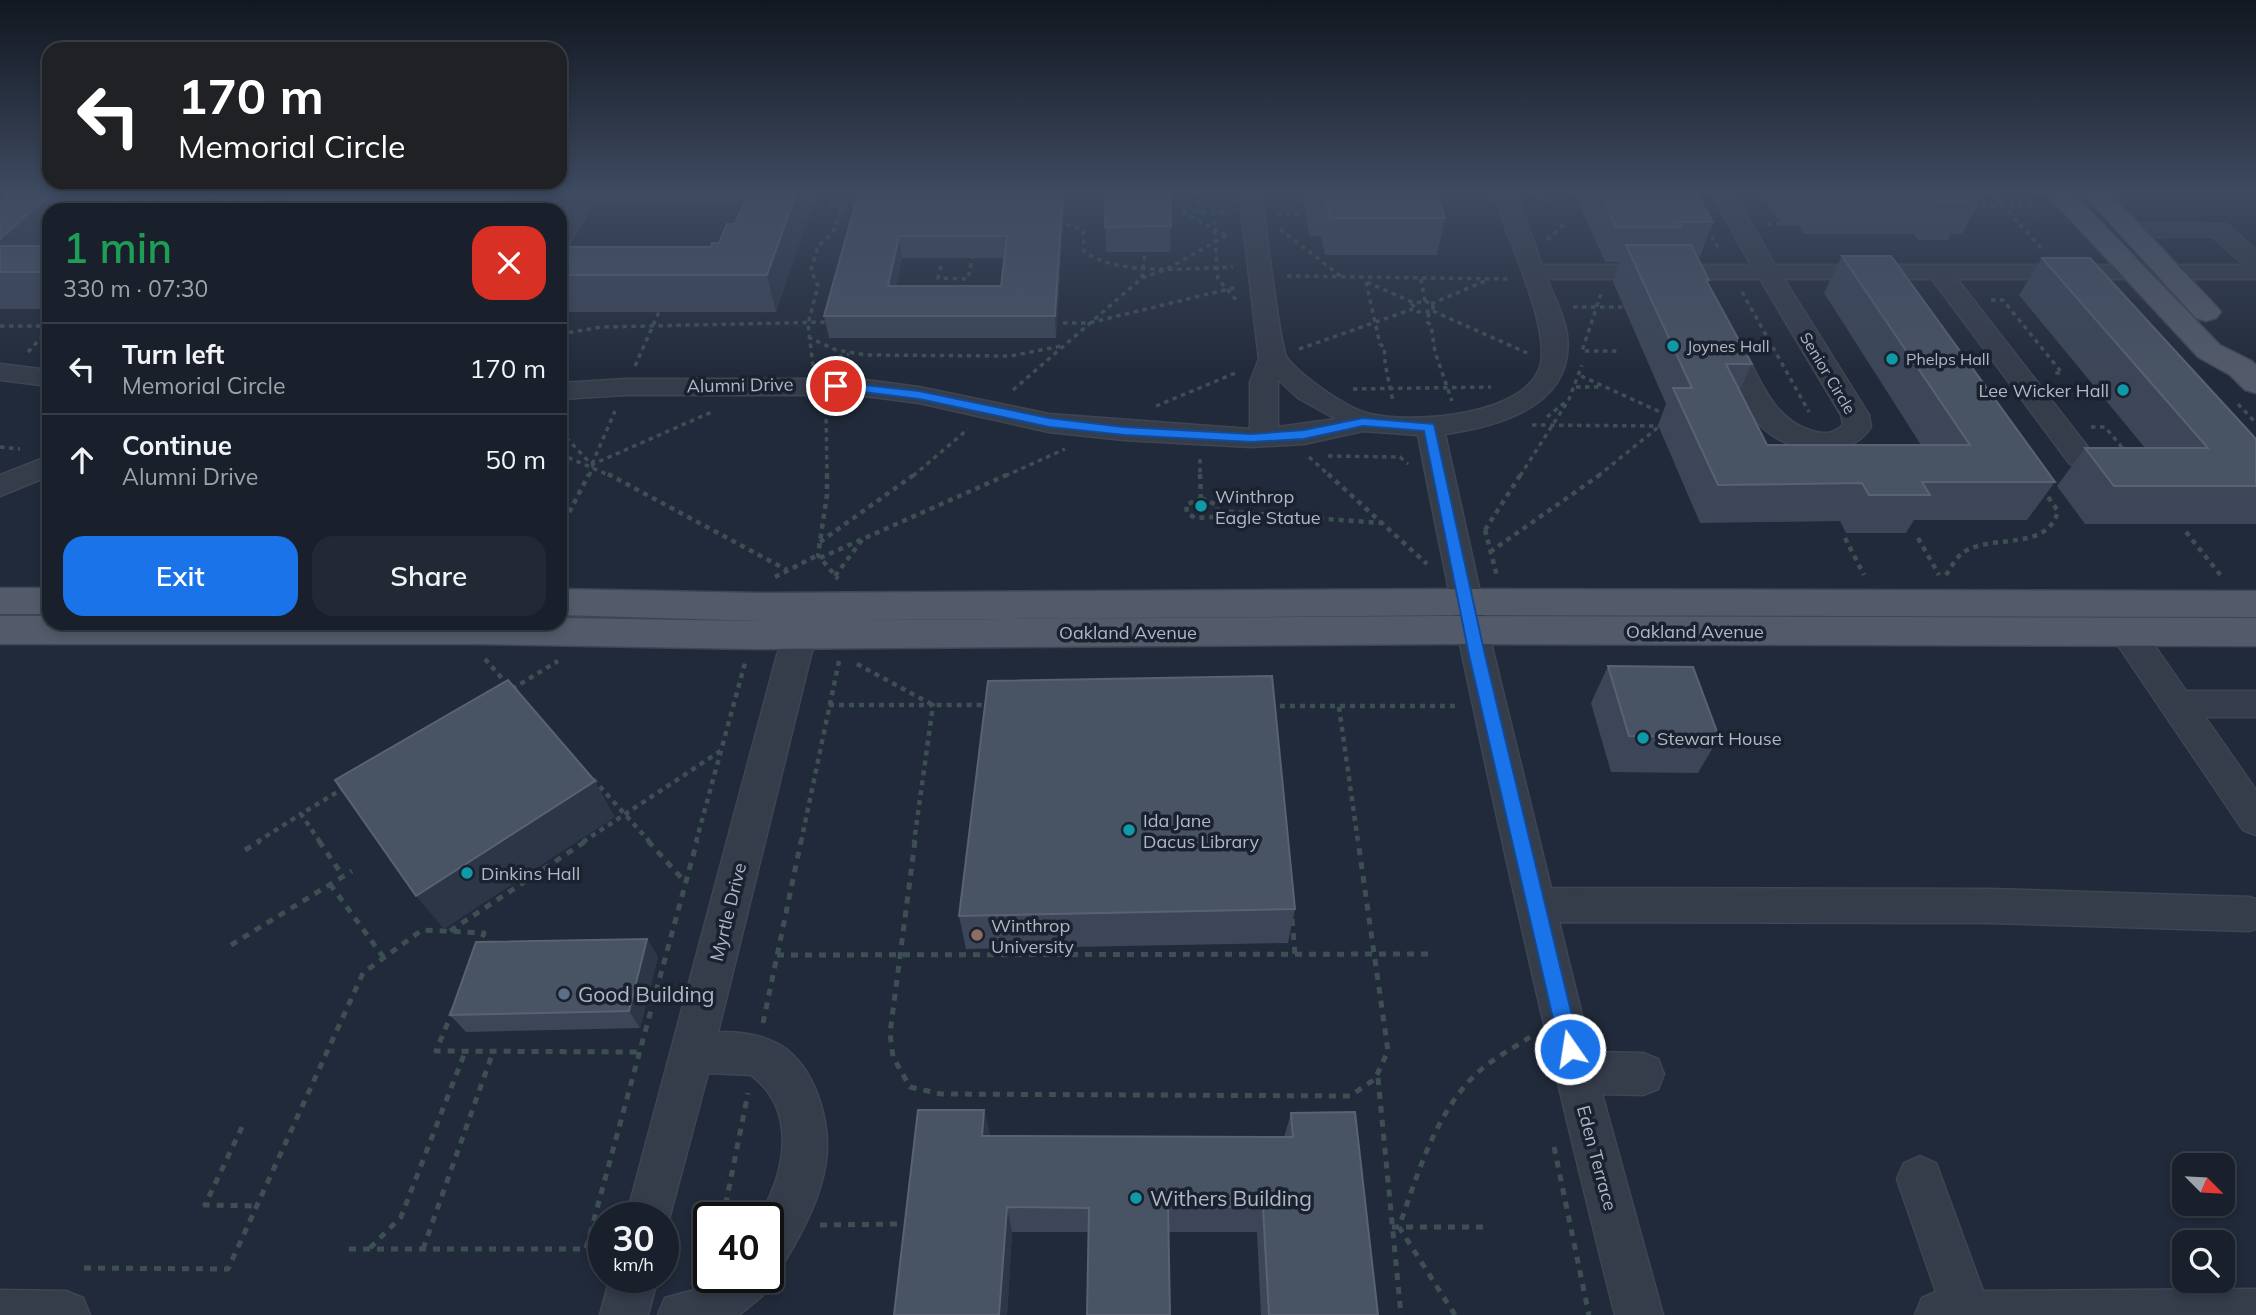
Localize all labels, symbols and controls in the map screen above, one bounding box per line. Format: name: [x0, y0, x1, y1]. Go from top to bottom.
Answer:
text: 170 m: [178, 65, 324, 126]
icon: left: [63, 70, 154, 161]
text: Memorial Circle: [178, 126, 405, 166]
text: 1 min: [63, 221, 172, 274]
button: close: [472, 226, 546, 300]
text: 330 m · 07:30: [63, 274, 208, 303]
street label: Senior Circle: [1796, 328, 1860, 418]
place label: Joynes Hall: [1687, 336, 1769, 356]
text: Turn left: [122, 338, 224, 371]
marker: Joynes Hall: [1665, 338, 1681, 354]
place label: Phelps Hall: [1906, 349, 1990, 369]
icon: left: [63, 350, 101, 388]
marker: Phelps Hall: [1884, 351, 1900, 367]
text: 170 m: [470, 352, 546, 385]
pin: [806, 356, 866, 416]
icon: arrive: [817, 367, 855, 405]
text: Memorial Circle: [122, 371, 285, 400]
street label: Alumni Drive: [686, 373, 794, 397]
place label: Lee Wicker Hall: [1979, 379, 2109, 402]
marker: Lee Wicker Hall: [2115, 382, 2131, 398]
text: Continue: [122, 429, 232, 462]
icon: ahead: [63, 441, 101, 479]
text: 50 m: [485, 443, 546, 476]
text: Alumni Drive: [122, 462, 258, 491]
place label: Winthrop Eagle Statue: [1215, 485, 1321, 529]
marker: Winthrop Eagle Statue: [1193, 498, 1209, 514]
button: Exit: [63, 536, 298, 616]
button: Share: [312, 536, 546, 616]
street label: Oakland Avenue: [1626, 620, 1764, 643]
street label: Oakland Avenue: [1059, 621, 1197, 644]
place label: Stewart House: [1657, 727, 1782, 750]
marker: Stewart House: [1635, 730, 1651, 746]
place label: Ida Jane Dacus Library: [1143, 809, 1259, 853]
marker: Ida Jane Dacus Library: [1121, 822, 1137, 838]
street label: Myrtle Drive: [705, 860, 751, 964]
place label: Dinkins Hall: [481, 862, 580, 885]
marker: Dinkins Hall: [459, 865, 475, 881]
place label: Winthrop University: [991, 914, 1074, 958]
marker: Winthrop University: [969, 927, 985, 943]
place label: Good Building: [578, 981, 714, 1007]
marker: Good Building: [556, 986, 572, 1002]
position arrow: [1533, 1012, 1607, 1086]
street label: Eden Terrace: [1572, 1103, 1622, 1213]
north arrow: [2172, 1153, 2235, 1216]
map controls: [2172, 1153, 2235, 1293]
place label: Withers Building: [1150, 1185, 1312, 1211]
marker: Withers Building: [1128, 1190, 1144, 1206]
speed limit sign: 40: [693, 1202, 784, 1293]
text: 30: [612, 1216, 655, 1260]
button: search: [2172, 1230, 2235, 1293]
text: km/h: [613, 1253, 654, 1276]

